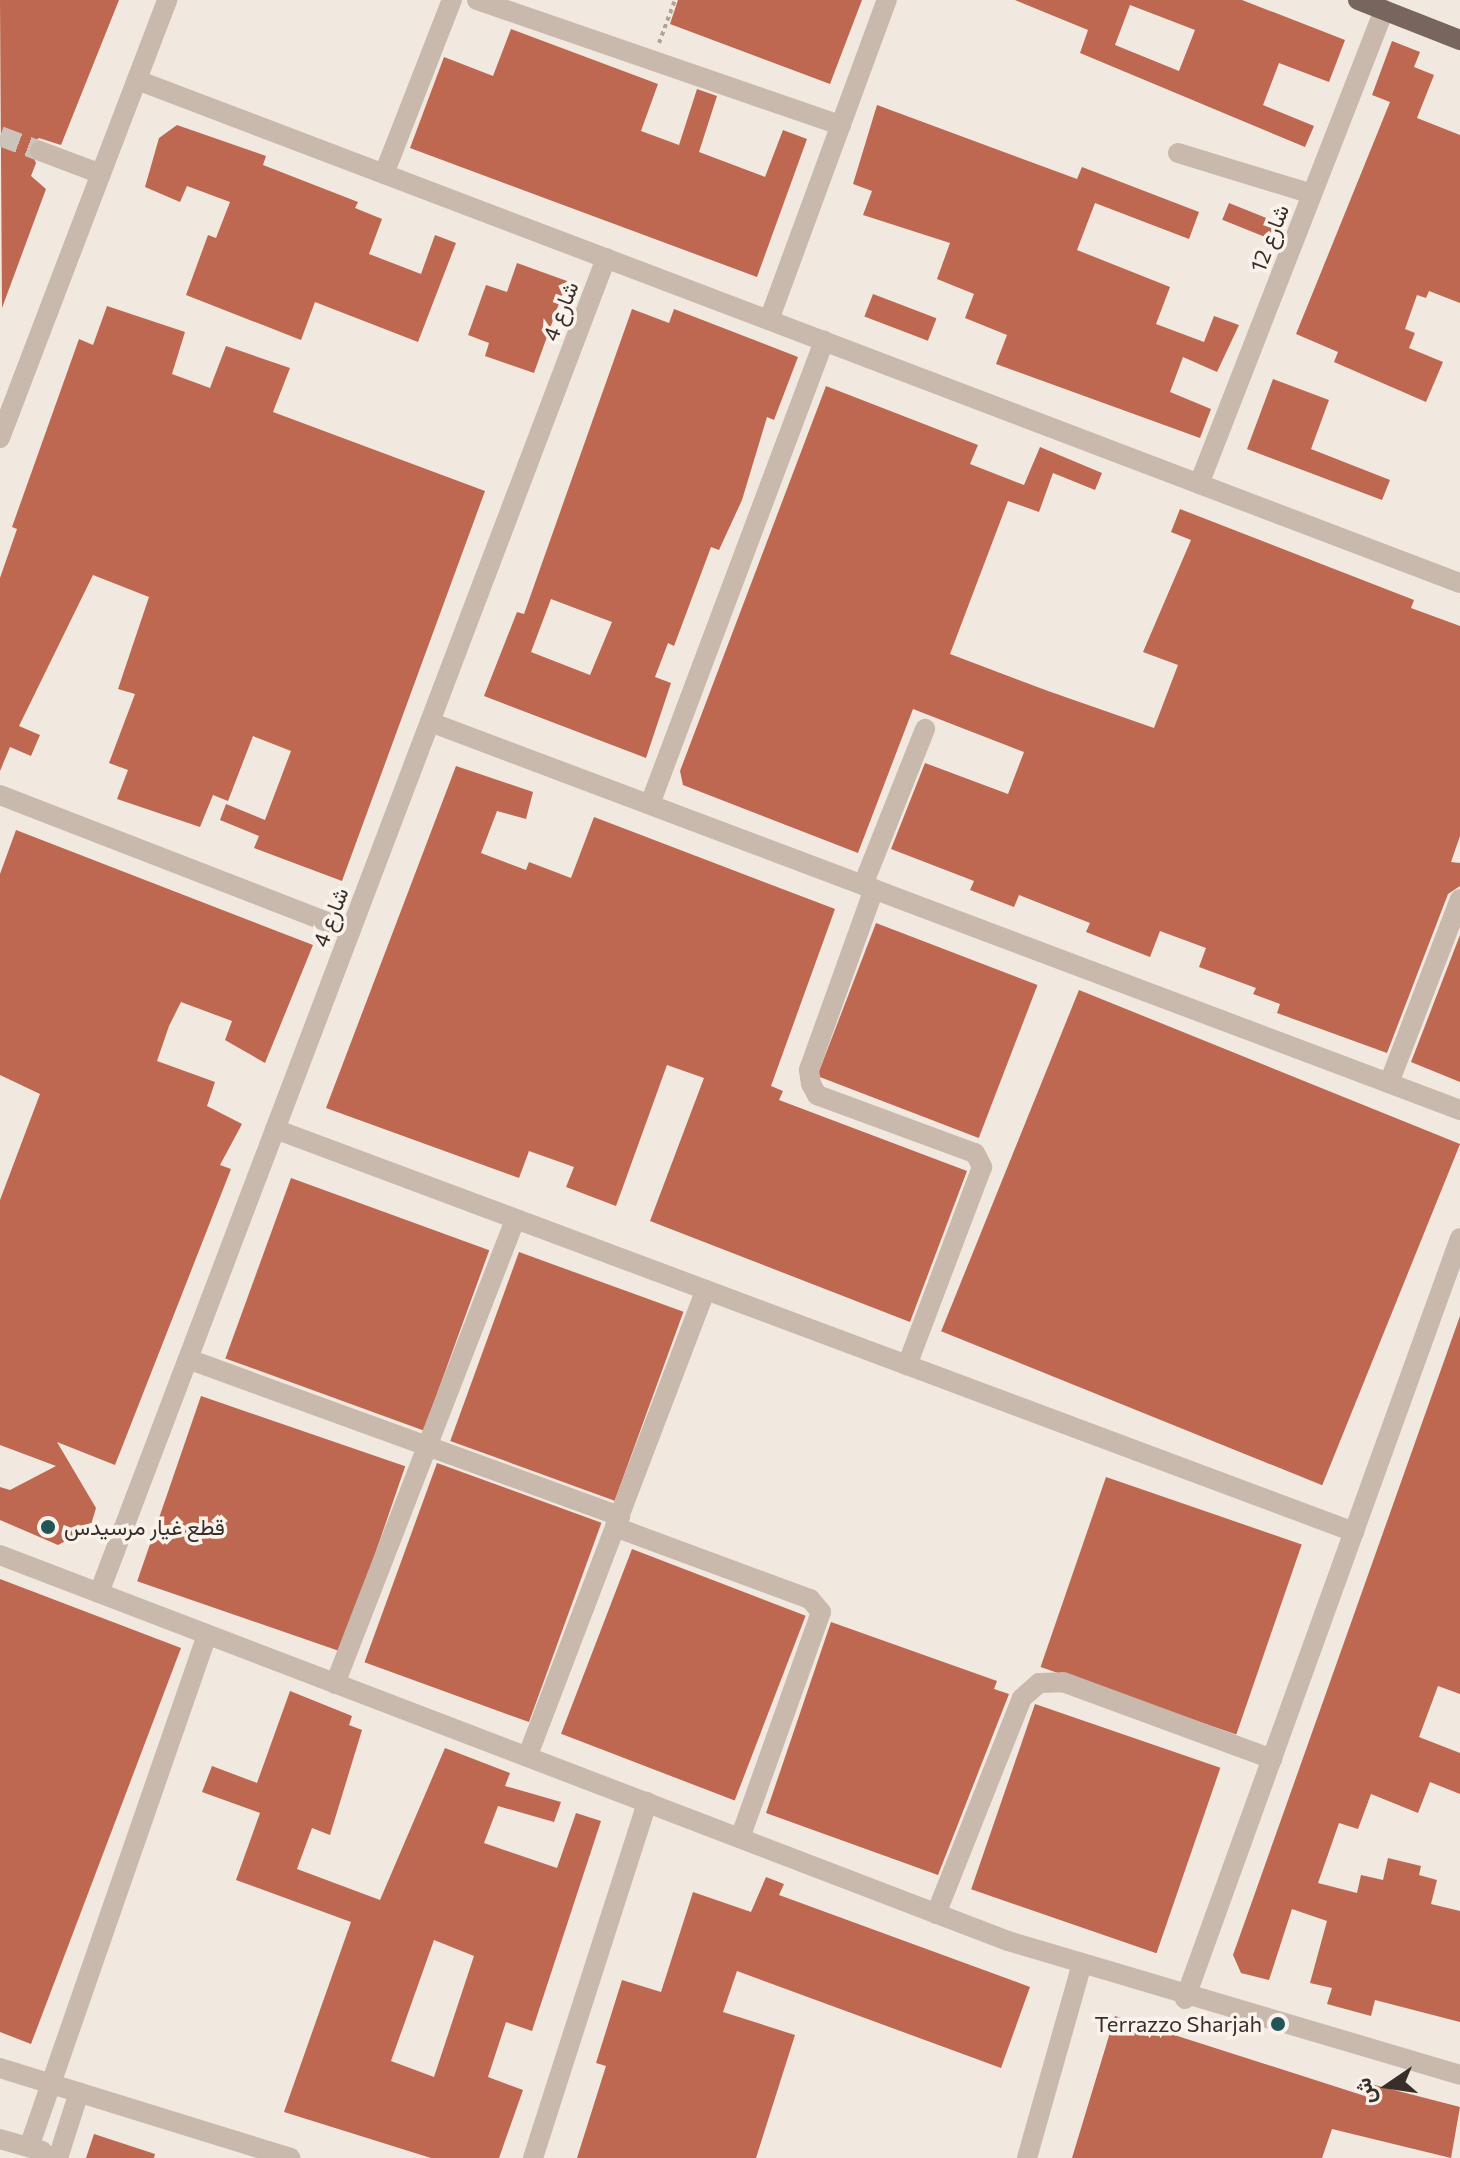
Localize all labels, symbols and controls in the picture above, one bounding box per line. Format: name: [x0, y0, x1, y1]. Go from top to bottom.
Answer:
street label: شارع 12: [1244, 201, 1294, 275]
street label: شارع 4: [537, 277, 583, 345]
street label: شارع 4: [307, 883, 353, 951]
place label: قطع غيار مرسيدس: [64, 1514, 225, 1540]
marker: قطع غيار مرسيدس: [39, 1518, 57, 1536]
place label: Terrazzo Sharjah: [1094, 2011, 1262, 2037]
marker: Terrazzo Sharjah: [1269, 2015, 1287, 2033]
north arrow: [1348, 2046, 1428, 2126]
text: ش: [1348, 2076, 1380, 2107]

